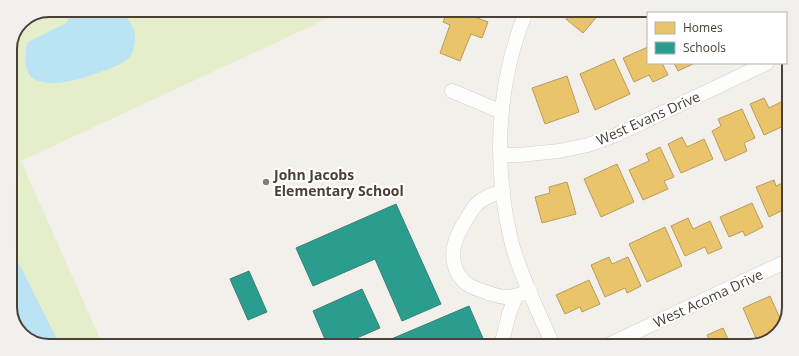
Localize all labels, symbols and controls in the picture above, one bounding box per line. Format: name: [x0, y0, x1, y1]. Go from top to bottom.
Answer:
legend: [647, 12, 787, 64]
text: Homes: [683, 19, 723, 36]
text: Schools: [683, 39, 726, 56]
street label: West Evans Drive: [593, 87, 703, 149]
place label: John Jacobs Elementary School: [272, 165, 404, 200]
marker: John Jacobs Elementary School: [261, 177, 271, 187]
street label: West Acoma Drive: [650, 264, 766, 332]

